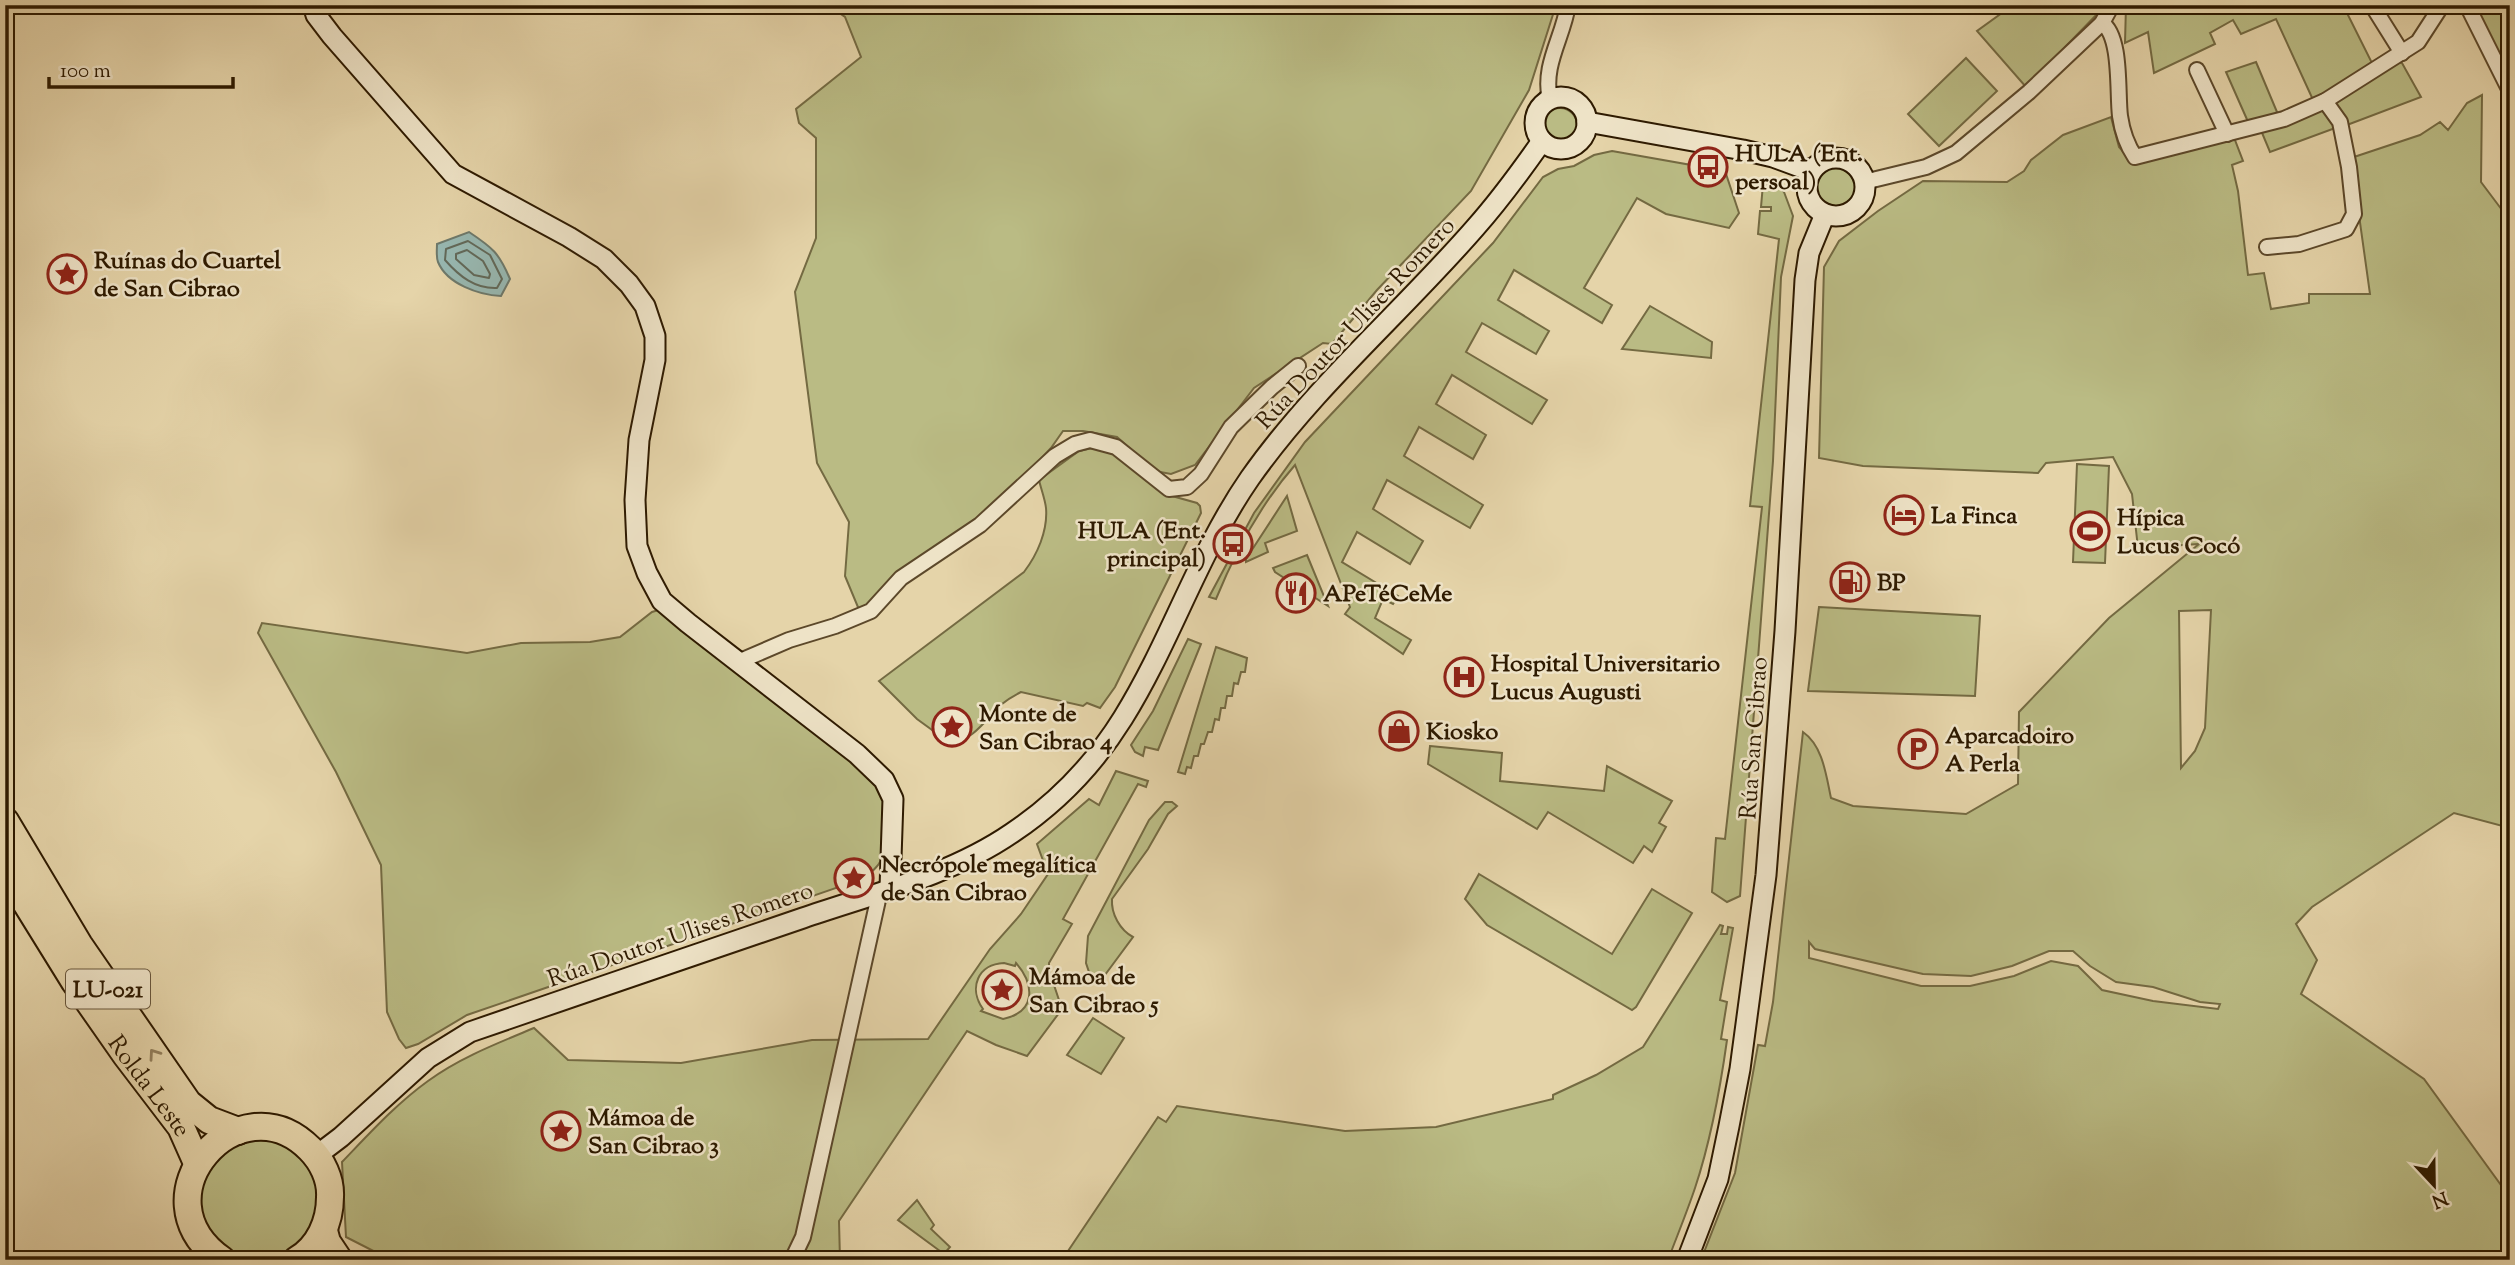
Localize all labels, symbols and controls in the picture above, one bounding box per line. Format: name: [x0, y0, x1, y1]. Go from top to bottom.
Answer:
scale bar: [49, 46, 233, 90]
text: 100 m: [60, 57, 111, 87]
place label: HULA (Ent. persoal): [1735, 138, 1863, 200]
bus stop icon: HULA (Ent. persoal): [1687, 146, 1729, 188]
street label: Rúa Doutor Ulises Romero: [1249, 211, 1464, 438]
place label: Ruínas do Cuartel de San Cibrao: [94, 245, 281, 307]
place icon: Ruínas do Cuartel de San Cibrao: [46, 253, 88, 295]
hotel icon: La Finca: [1883, 494, 1925, 536]
place label: La Finca: [1931, 500, 2018, 534]
place label: Hípica Lucus Cocó: [2117, 502, 2240, 564]
sports icon: Hípica Lucus Cocó: [2069, 510, 2111, 552]
place label: HULA (Ent. principal): [1078, 515, 1206, 577]
bus stop icon: HULA (Ent. principal): [1212, 523, 1254, 565]
fuel station icon: BP: [1829, 561, 1871, 603]
place label: BP: [1877, 567, 1906, 601]
restaurant icon: APeTéCeMe: [1275, 572, 1317, 614]
place label: APeTéCeMe: [1323, 578, 1452, 612]
place label: Hospital Universitario Lucus Augusti: [1491, 648, 1720, 710]
hospital icon: Hospital Universitario Lucus Augusti: [1443, 656, 1485, 698]
street label: Rúa San Cibrao: [1732, 656, 1778, 821]
place label: Monte de San Cibrao 4: [979, 698, 1112, 760]
place icon: Monte de San Cibrao 4: [931, 706, 973, 748]
shop icon: Kiosko: [1378, 710, 1420, 752]
place label: Kiosko: [1426, 716, 1498, 750]
place label: Aparcadoiro A Perla: [1945, 720, 2074, 782]
parking icon: Aparcadoiro A Perla: [1897, 728, 1939, 770]
place label: Necrópole megalítica de San Cibrao: [881, 849, 1098, 911]
place icon: Necrópole megalítica de San Cibrao: [833, 857, 875, 899]
street label: Rúa Doutor Ulises Romero: [543, 874, 818, 997]
place label: Mámoa de San Cibrao 5: [1029, 961, 1159, 1023]
place icon: Mámoa de San Cibrao 5: [981, 969, 1023, 1011]
road number: LU-021: [66, 970, 150, 1008]
street label: Rolda Leste: [98, 1029, 198, 1143]
one-way arrow: [150, 1049, 162, 1062]
place label: Mámoa de San Cibrao 3: [588, 1102, 719, 1164]
place icon: Mámoa de San Cibrao 3: [540, 1110, 582, 1152]
north arrow: [2400, 1150, 2470, 1220]
text: N: [2427, 1183, 2452, 1214]

